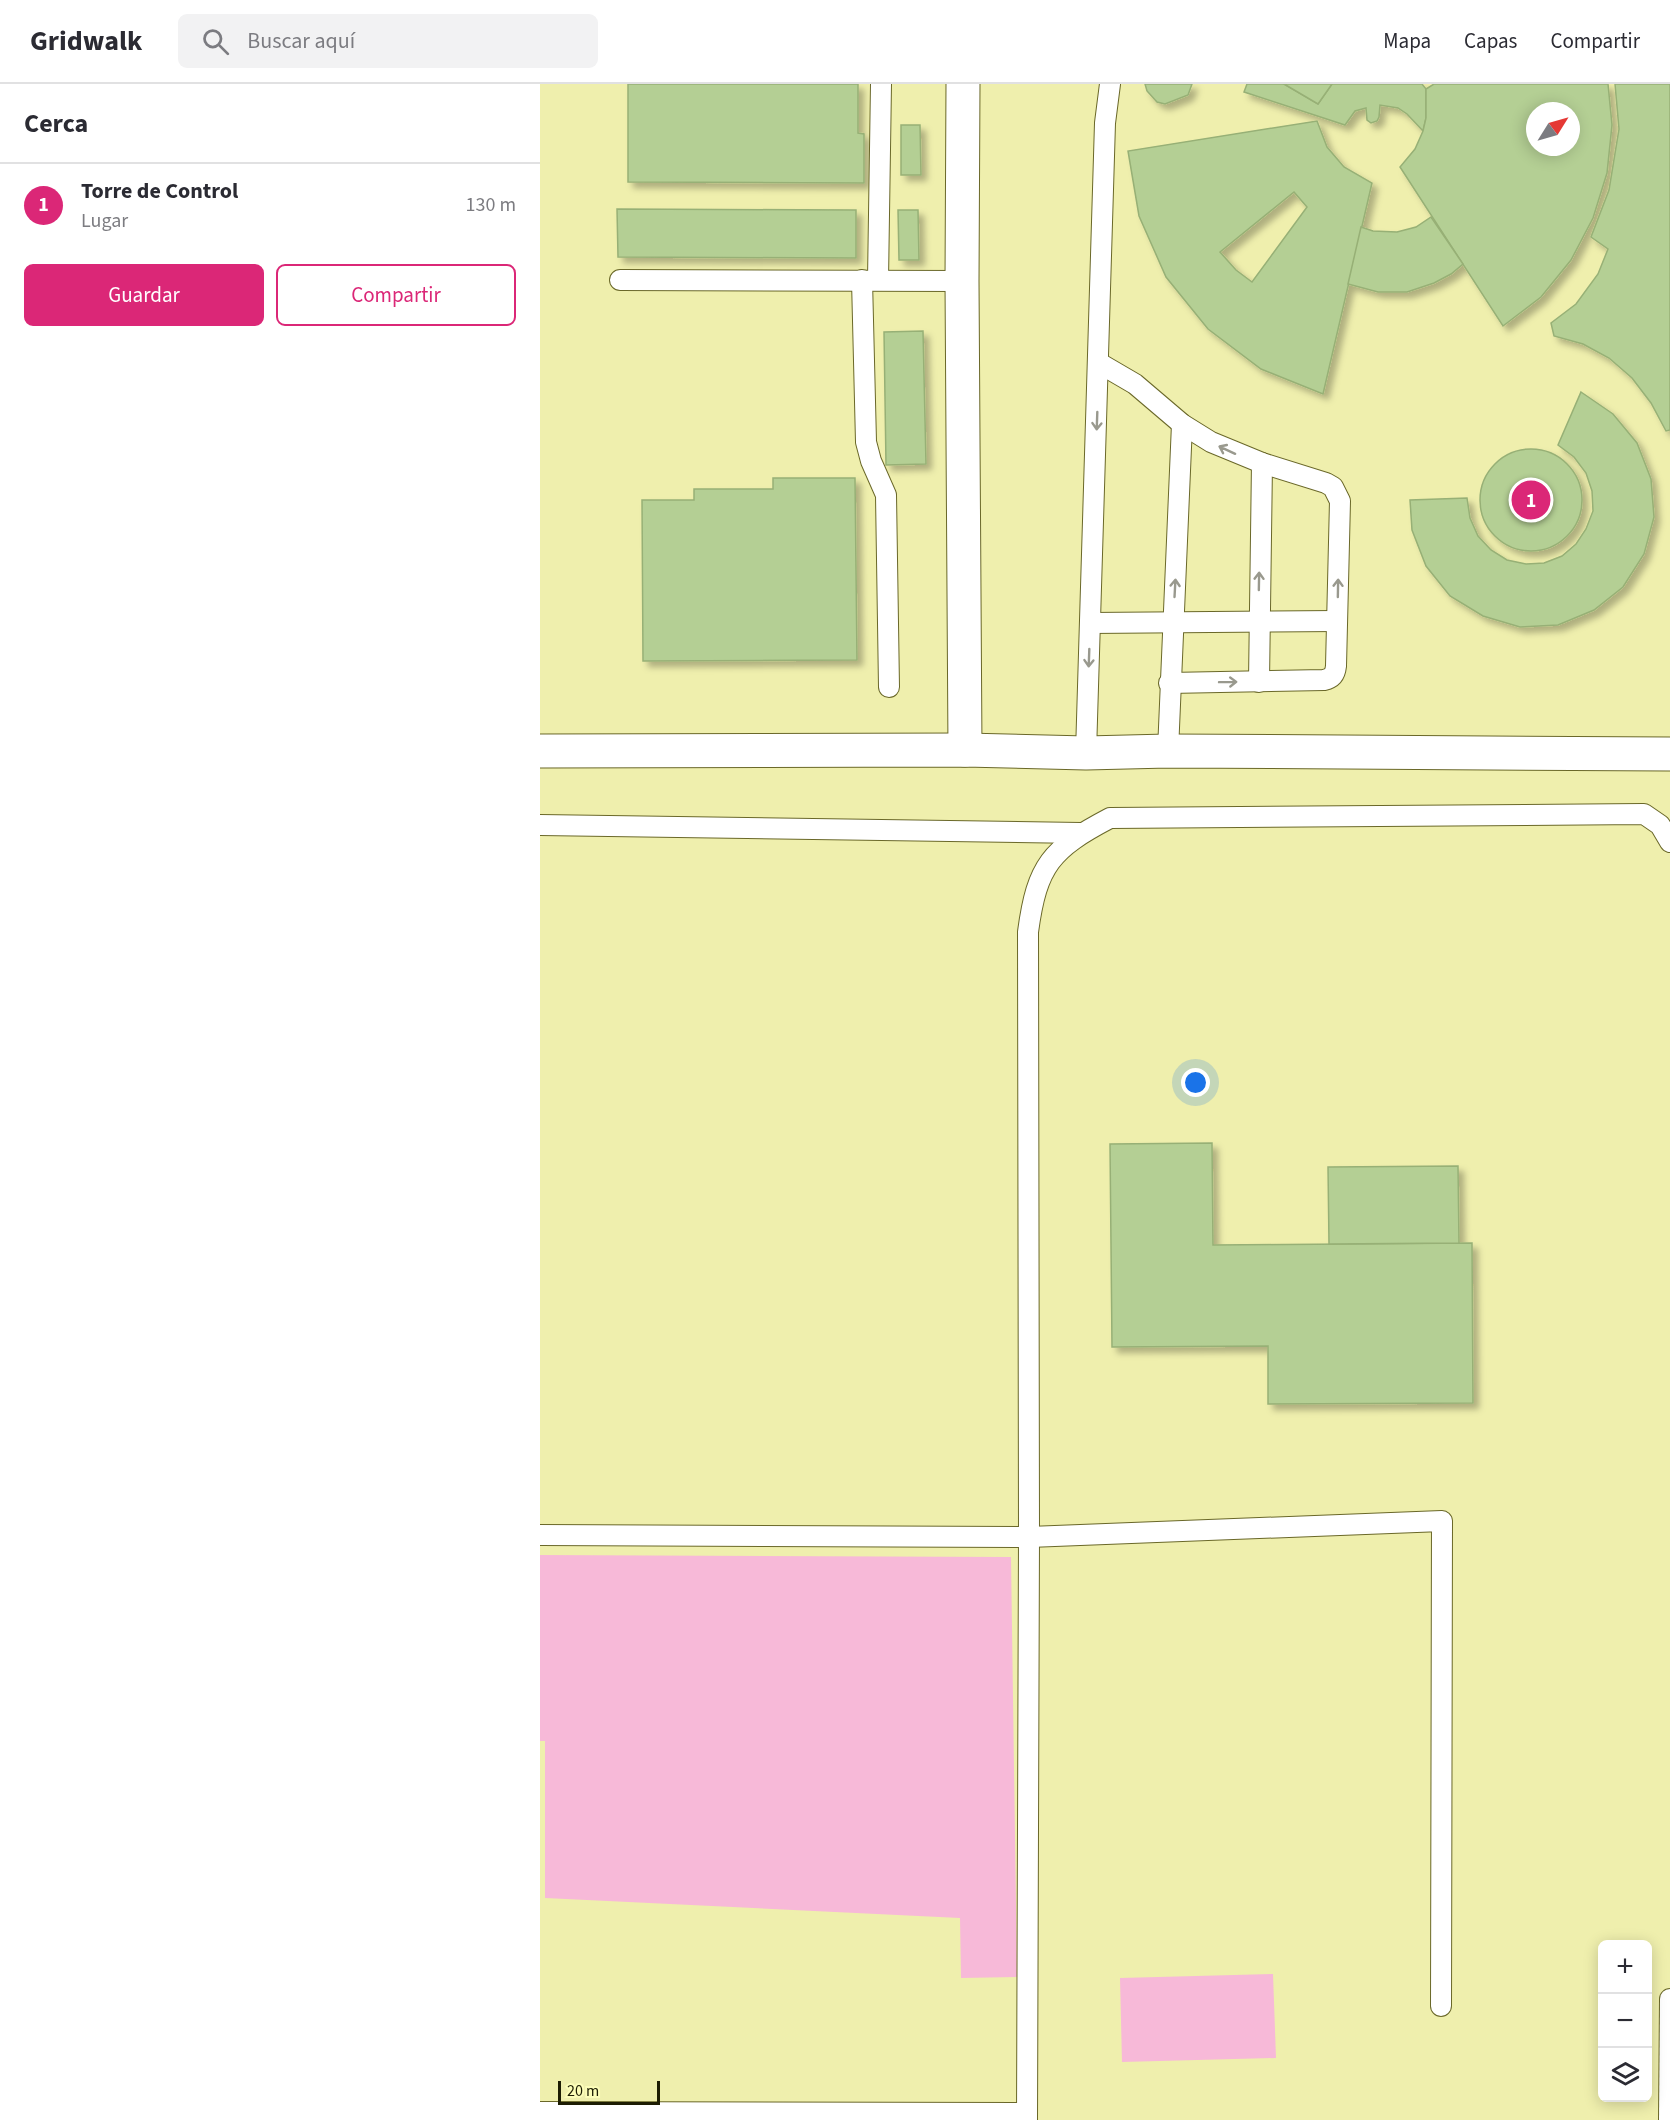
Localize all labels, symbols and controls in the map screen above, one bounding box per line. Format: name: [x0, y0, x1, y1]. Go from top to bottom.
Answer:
search box: [178, 14, 598, 68]
text: Gridwalk: [30, 21, 142, 61]
icon: search: [199, 25, 232, 58]
text: Buscar aquí: [247, 25, 355, 57]
text: Mapa: [1383, 26, 1431, 56]
text: Capas: [1464, 26, 1517, 56]
text: Compartir: [1550, 26, 1640, 56]
north arrow: [1526, 102, 1580, 156]
text: Cerca: [24, 105, 88, 142]
text: Torre de Control: [81, 175, 238, 207]
text: 1: [38, 191, 49, 219]
text: 130 m: [466, 191, 516, 219]
text: Lugar: [81, 207, 128, 235]
button: Guardar: [24, 264, 264, 326]
button: Compartir: [276, 264, 516, 326]
one-way arrow: [1091, 411, 1103, 431]
one-way arrow: [1218, 443, 1236, 455]
pin: 1: [1512, 478, 1550, 522]
one-way arrow: [1253, 572, 1265, 592]
one-way arrow: [1169, 578, 1180, 598]
one-way arrow: [1332, 579, 1344, 599]
one-way arrow: [1083, 647, 1095, 667]
one-way arrow: [1217, 676, 1237, 688]
your location: [1181, 1068, 1210, 1097]
map controls: [1598, 1940, 1652, 2102]
button: +: [1598, 1940, 1652, 1994]
button: −: [1598, 1994, 1652, 2048]
button: layers: [1598, 2048, 1652, 2102]
scale bar: [558, 2078, 660, 2106]
text: 20 m: [567, 2080, 599, 2102]

